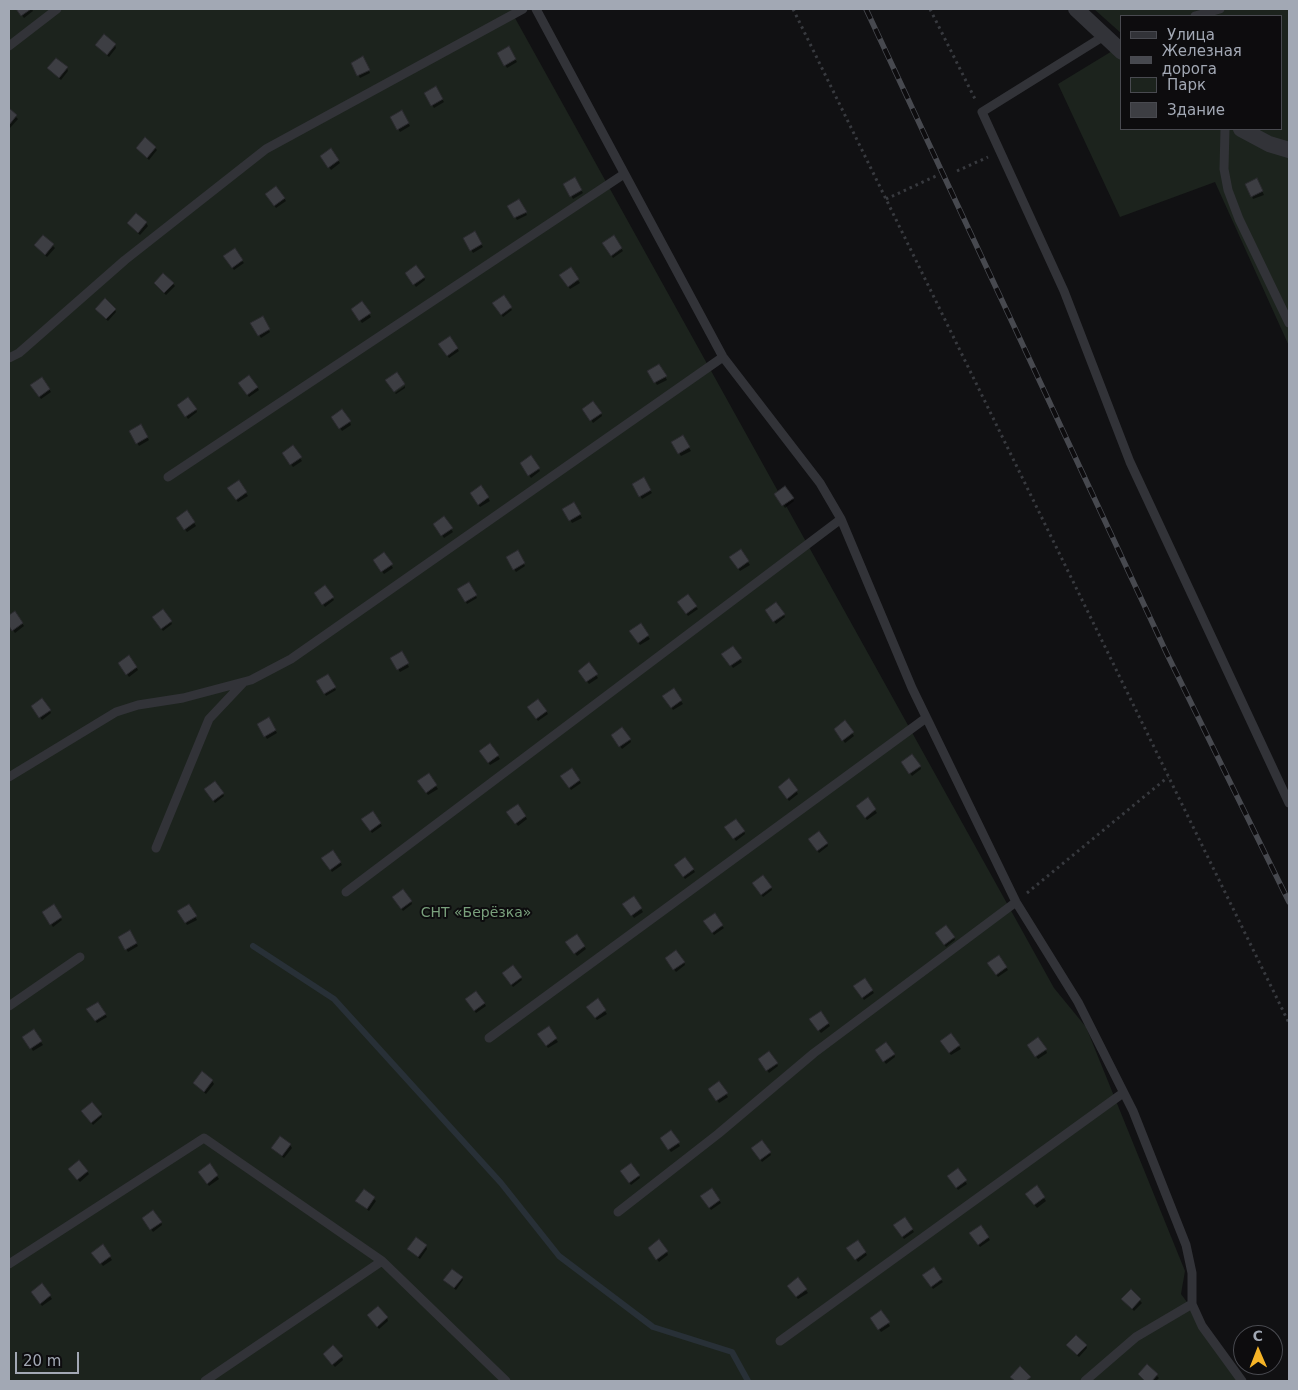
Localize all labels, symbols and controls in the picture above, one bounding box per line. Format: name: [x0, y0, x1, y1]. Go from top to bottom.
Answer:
legend: [1120, 15, 1283, 130]
text: Улица: [1167, 26, 1215, 44]
text: Железная дорога: [1162, 42, 1242, 78]
text: Парк: [1167, 76, 1206, 94]
text: Здание: [1167, 101, 1225, 119]
park label: СНТ «Берёзка»: [421, 905, 531, 921]
north arrow: [1233, 1325, 1283, 1375]
text: С: [1252, 1328, 1263, 1344]
scale bar: [18, 1342, 81, 1374]
text: 20 m: [23, 1352, 61, 1370]

